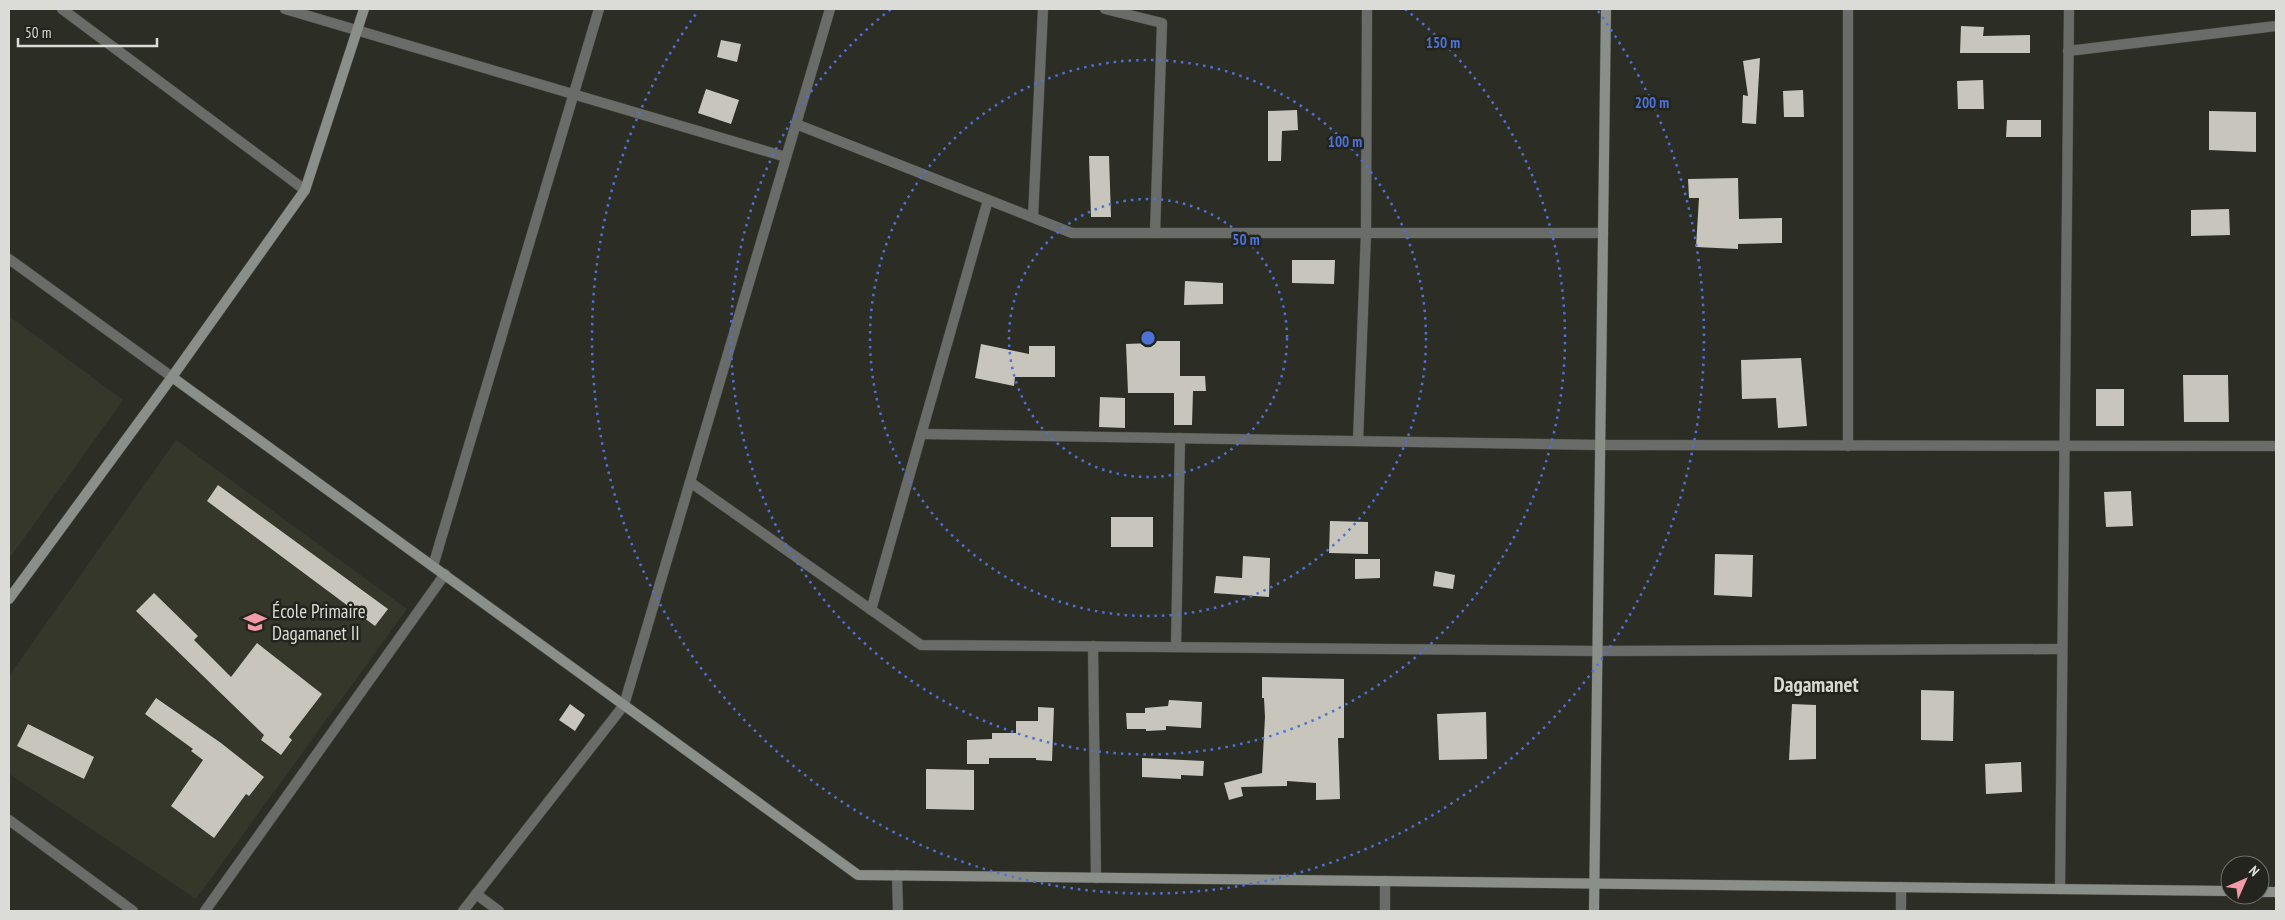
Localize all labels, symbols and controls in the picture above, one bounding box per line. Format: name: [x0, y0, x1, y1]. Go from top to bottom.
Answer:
scale bar: [18, 15, 156, 47]
text: 50 m: [25, 23, 51, 42]
text: 150 m: [1426, 33, 1460, 52]
text: 200 m: [1635, 93, 1669, 112]
text: 100 m: [1328, 132, 1362, 151]
text: 50 m: [1232, 230, 1260, 249]
centre of rings: [1139, 329, 1157, 347]
place label: École Primaire Dagamanet II: [272, 599, 366, 645]
school or university icon: École Primaire Dagamanet II: [242, 609, 268, 635]
district label: Dagamanet: [1773, 671, 1859, 698]
north arrow: [2220, 855, 2270, 905]
text: N: [2245, 862, 2263, 880]

